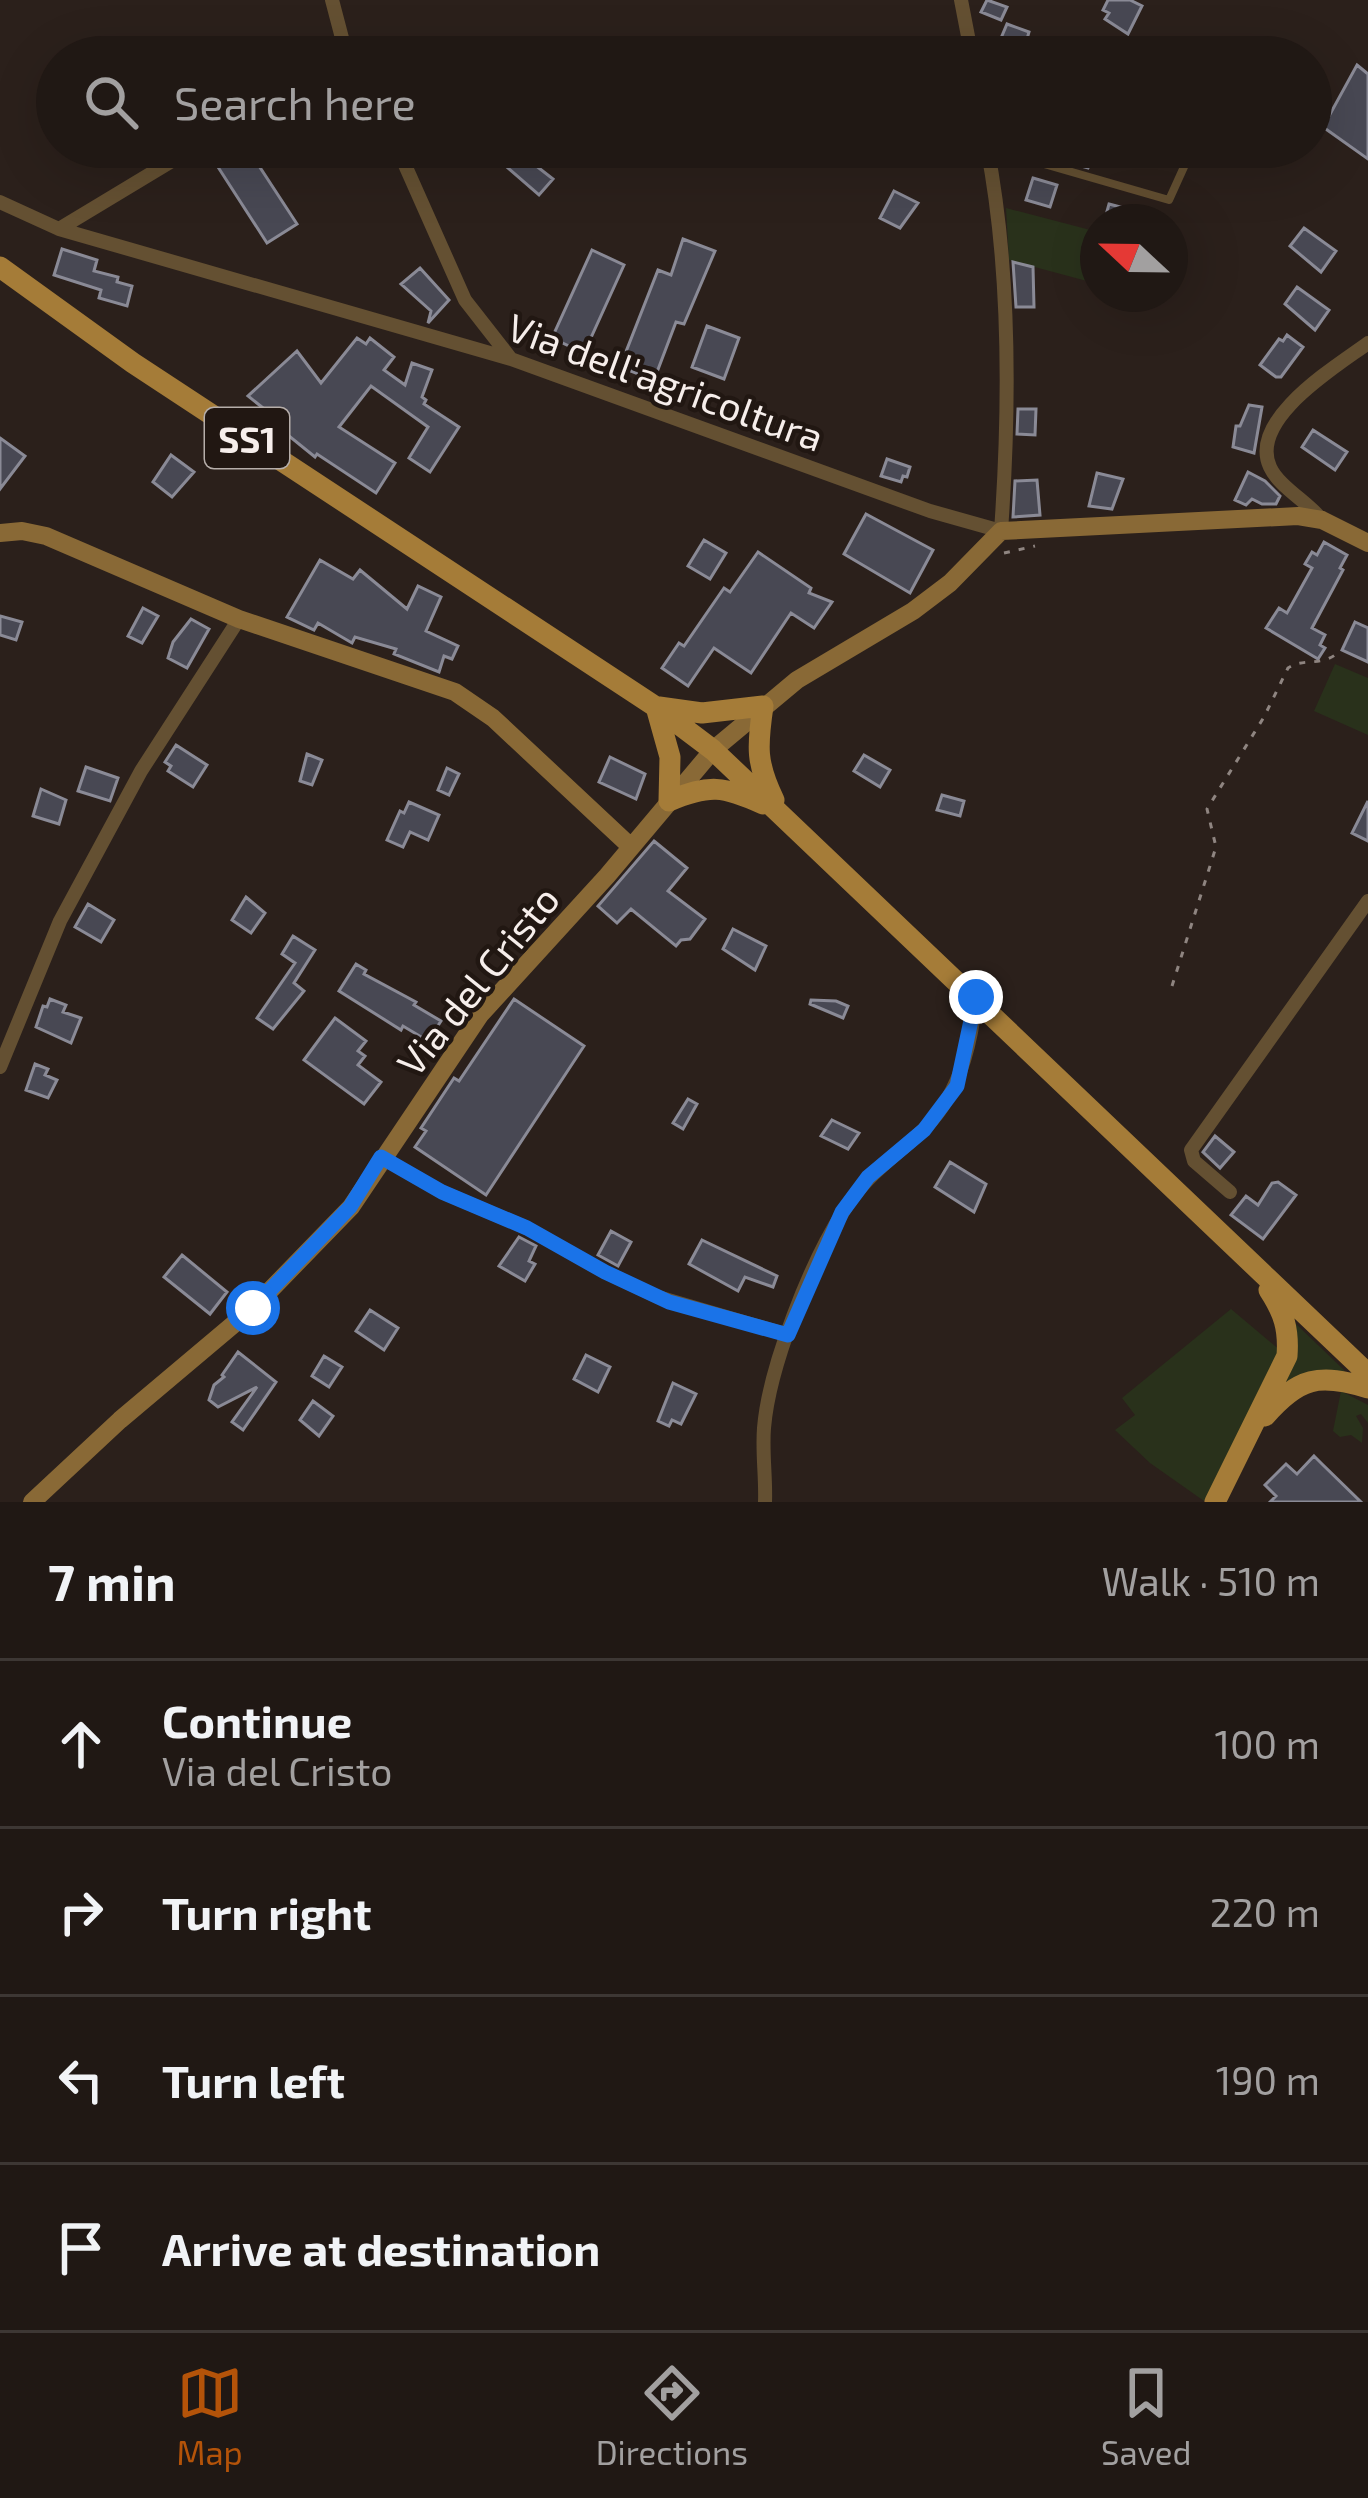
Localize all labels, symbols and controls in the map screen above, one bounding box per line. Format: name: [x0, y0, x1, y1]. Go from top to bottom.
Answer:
search box: [36, 36, 1332, 168]
icon: search: [78, 69, 144, 135]
text: Search here: [174, 75, 416, 129]
north arrow: [1080, 204, 1188, 312]
street label: Via dell'agricoltura: [502, 302, 830, 460]
road number: SS1: [205, 408, 289, 468]
street label: Via del Cristo: [386, 876, 568, 1084]
route end: [949, 970, 1003, 1024]
route start: [226, 1281, 280, 1335]
text: 7 min: [48, 1550, 176, 1611]
text: Walk · 510 m: [1102, 1557, 1320, 1604]
text: Continue: [162, 1693, 352, 1747]
icon: ahead: [48, 1711, 114, 1777]
text: 100 m: [1215, 1720, 1320, 1767]
text: Via del Cristo: [162, 1747, 393, 1794]
icon: right: [48, 1879, 114, 1945]
text: Turn right: [162, 1885, 371, 1939]
text: 220 m: [1210, 1888, 1320, 1935]
icon: left: [48, 2047, 114, 2113]
text: Turn left: [162, 2053, 345, 2107]
text: 190 m: [1216, 2056, 1320, 2103]
icon: arrive: [48, 2215, 114, 2281]
text: Arrive at destination: [162, 2221, 600, 2275]
tab: Map: [177, 2360, 243, 2472]
tab: Directions: [596, 2360, 748, 2472]
tab: Saved: [1101, 2360, 1191, 2472]

